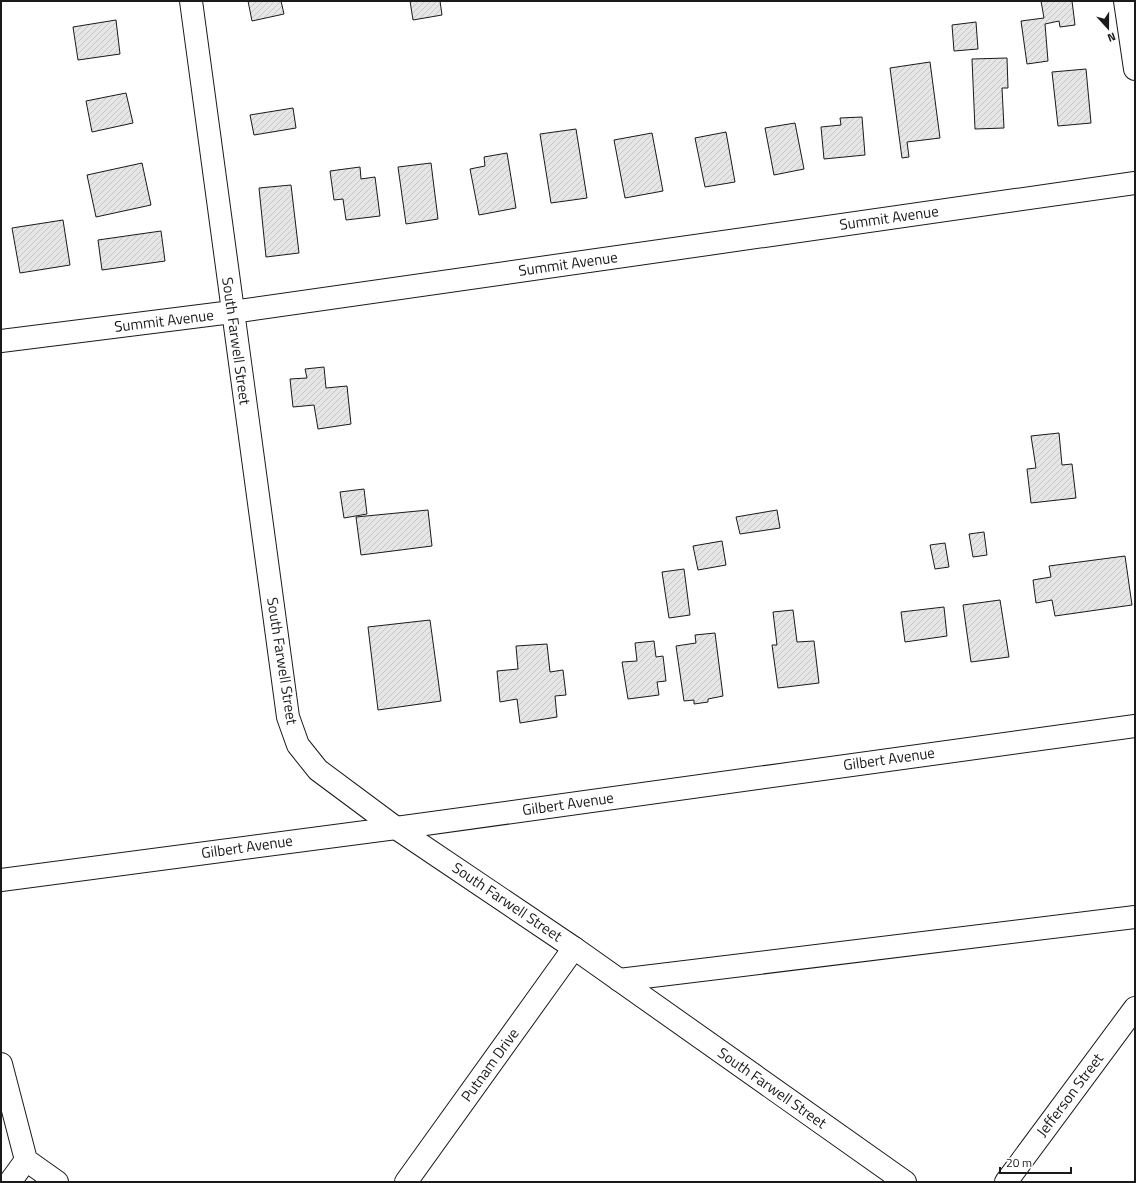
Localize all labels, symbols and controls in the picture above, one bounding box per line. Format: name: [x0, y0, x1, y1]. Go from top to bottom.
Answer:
north arrow: [1088, 8, 1128, 48]
text: N: [1105, 29, 1118, 46]
street label: Summit Avenue: [838, 199, 940, 236]
street label: Summit Avenue: [517, 245, 619, 282]
street label: South Farwell Street: [216, 276, 257, 407]
street label: Summit Avenue: [113, 303, 215, 338]
street label: South Farwell Street: [261, 596, 304, 727]
street label: Gilbert Avenue: [842, 741, 936, 776]
street label: Gilbert Avenue: [521, 786, 615, 821]
street label: Gilbert Avenue: [200, 829, 294, 864]
street label: South Farwell Street: [448, 856, 568, 947]
street label: Putnam Drive: [455, 1023, 524, 1106]
street label: South Farwell Street: [713, 1041, 832, 1134]
street label: Jefferson Street: [1031, 1048, 1109, 1141]
scale bar: [1000, 1149, 1071, 1175]
text: 20 m: [1006, 1153, 1032, 1172]

